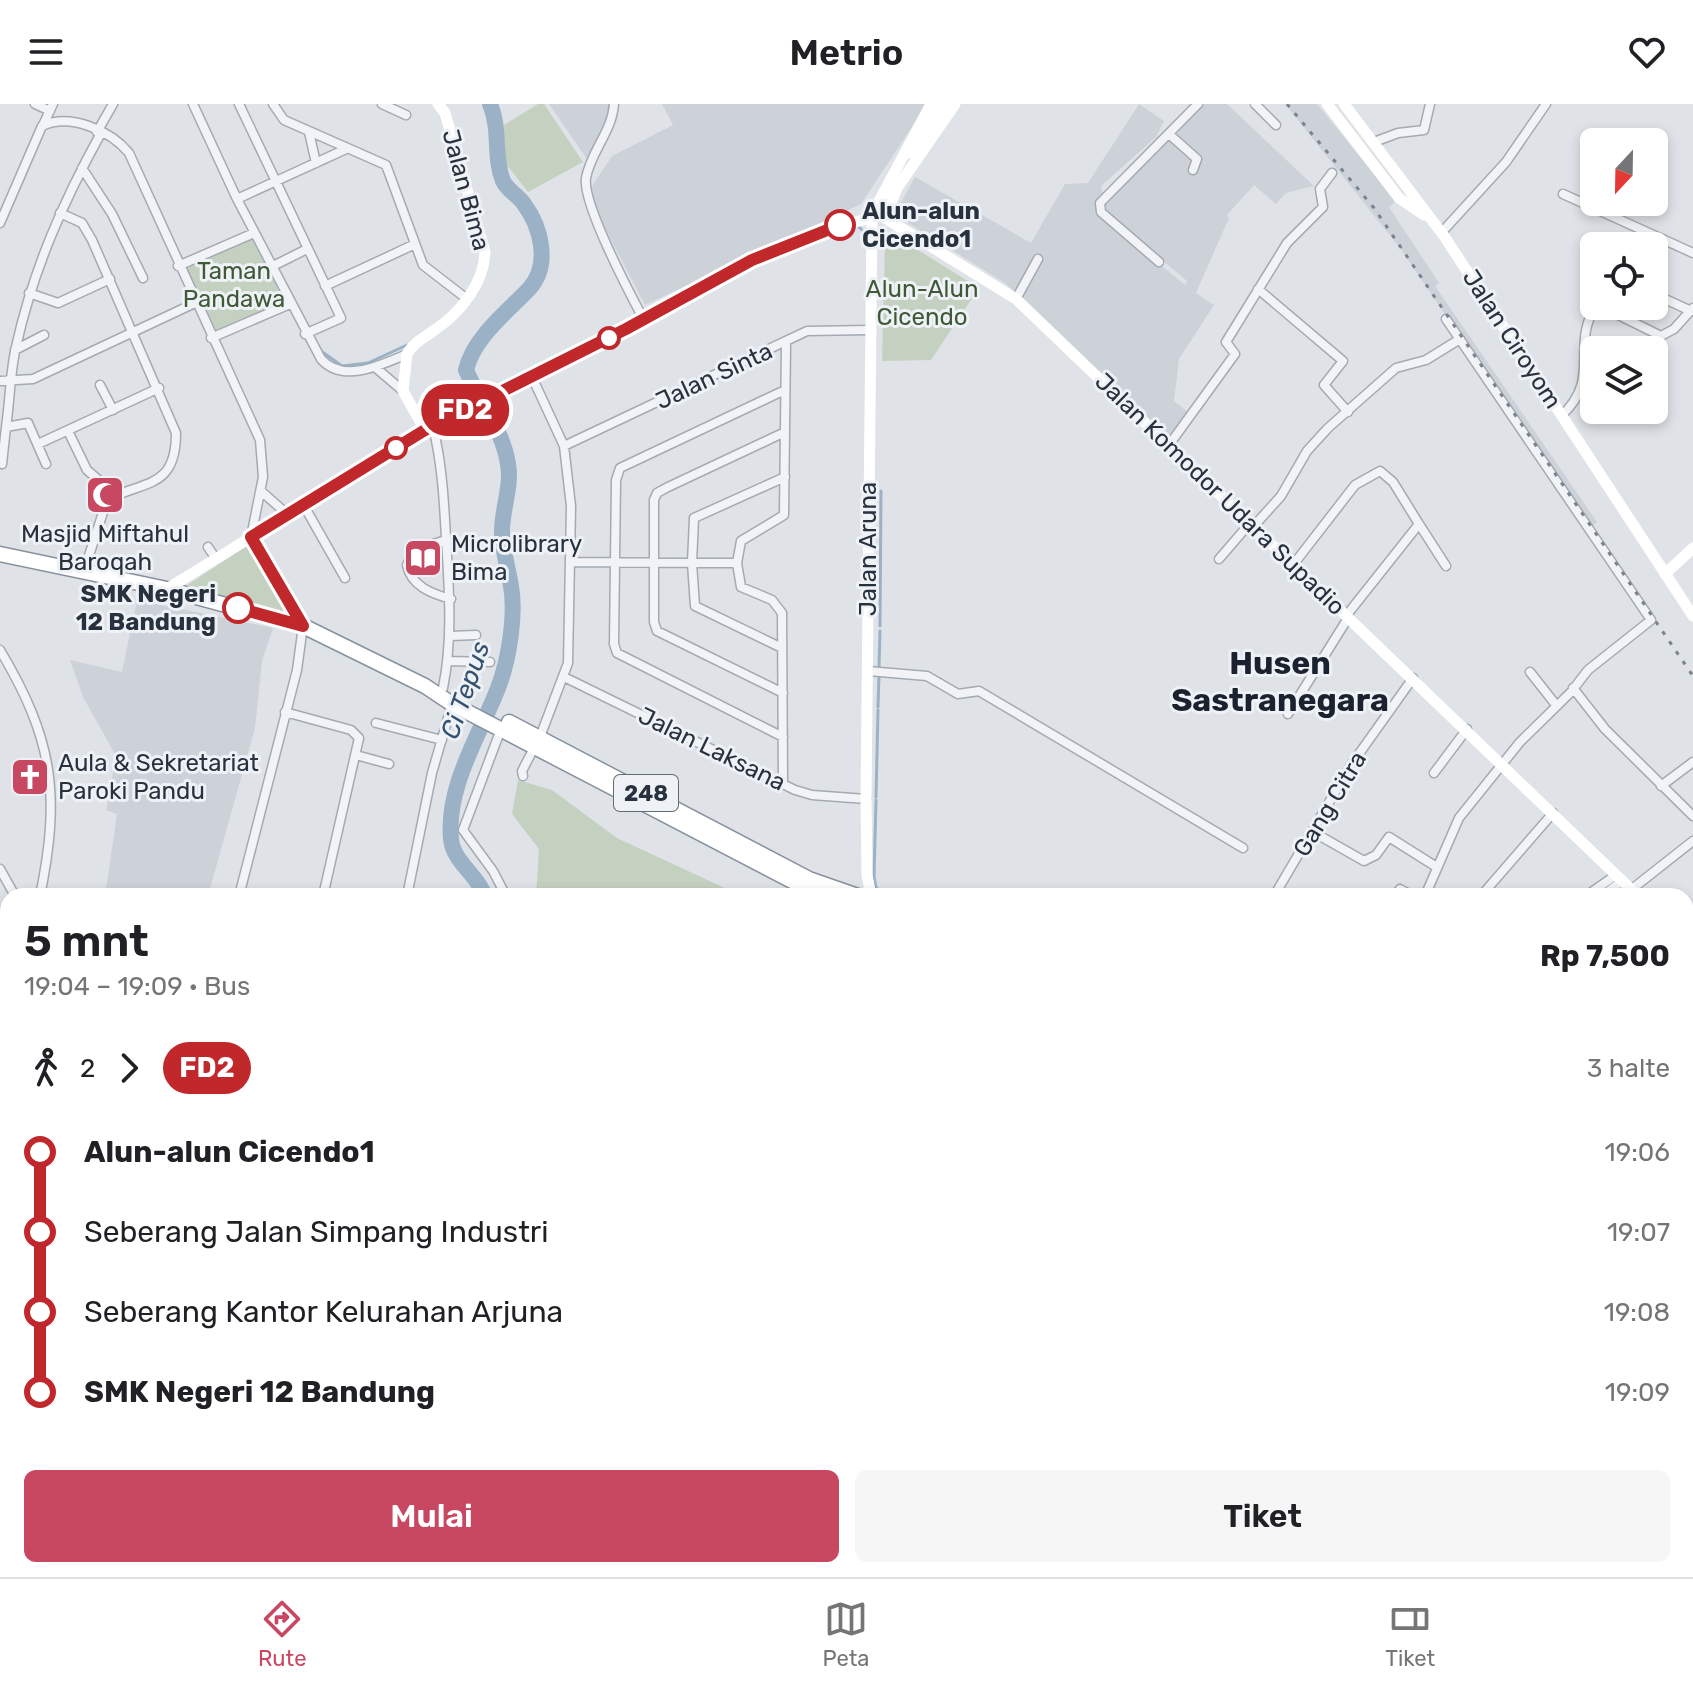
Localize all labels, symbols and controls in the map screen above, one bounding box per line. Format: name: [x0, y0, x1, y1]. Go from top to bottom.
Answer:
icon: menu: [24, 30, 68, 74]
icon: heart: [1625, 30, 1669, 74]
text: Metrio: [790, 31, 903, 74]
street label: Jalan Bima: [436, 126, 496, 254]
north arrow: [1580, 128, 1668, 216]
map controls: [1580, 128, 1668, 424]
place label: Alun-alun Cicendo1: [862, 197, 980, 253]
marker: Alun-alun Cicendo1: [825, 210, 855, 240]
button: locate: [1580, 232, 1668, 320]
park label: Taman Pandawa: [183, 257, 285, 313]
street label: Jalan Ciroyom: [1457, 264, 1567, 414]
park label: Alun-Alun Cicendo: [866, 275, 978, 331]
unlabelled marker: [598, 327, 620, 349]
button: layers: [1580, 336, 1668, 424]
street label: Jalan Sinta: [651, 337, 777, 415]
street label: Jalan Komodor Udara Supadio: [1089, 367, 1351, 621]
line badge: FD2: [419, 384, 511, 436]
text: FD2: [437, 393, 493, 426]
unlabelled marker: [385, 437, 407, 459]
mosque icon: Masjid Miftahul Baroqah: [84, 474, 126, 516]
street label: Jalan Aruna: [854, 482, 882, 616]
place label: Masjid Miftahul Baroqah: [21, 520, 189, 576]
place label: Microlibrary Bima: [451, 530, 582, 586]
library icon: Microlibrary Bima: [402, 537, 444, 579]
place label: SMK Negeri 12 Bandung: [76, 580, 216, 636]
marker: SMK Negeri 12 Bandung: [223, 593, 253, 623]
water label: Ci Tepus: [434, 637, 497, 743]
district label: Husen Sastranegara: [1171, 644, 1389, 719]
street label: Jalan Laksana: [634, 701, 790, 797]
street label: Gang Citra: [1288, 746, 1372, 862]
place label: Aula & Sekretariat Paroki Pandu: [58, 749, 259, 805]
church icon: Aula & Sekretariat Paroki Pandu: [9, 756, 51, 798]
road number: 248: [614, 775, 678, 811]
text: 5 mnt: [24, 915, 149, 967]
text: Rp 7,500: [1540, 938, 1670, 974]
text: 19:04 – 19:09 · Bus: [24, 971, 250, 1002]
icon: walk: [24, 1046, 68, 1090]
icon: forward: [107, 1046, 151, 1090]
text: FD2: [179, 1051, 235, 1084]
text: 2: [80, 1053, 95, 1084]
text: 3 halte: [1587, 1053, 1670, 1084]
text: Alun-alun Cicendo1: [84, 1134, 375, 1170]
text: 19:06: [1605, 1137, 1670, 1168]
text: Seberang Jalan Simpang Industri: [84, 1214, 549, 1250]
text: 19:07: [1607, 1217, 1670, 1248]
text: Seberang Kantor Kelurahan Arjuna: [84, 1294, 563, 1330]
text: 19:08: [1604, 1297, 1670, 1328]
text: SMK Negeri 12 Bandung: [84, 1374, 435, 1410]
text: 19:09: [1605, 1377, 1670, 1408]
button: Mulai: [24, 1470, 839, 1562]
button: Tiket: [855, 1470, 1670, 1562]
tab: Rute: [258, 1597, 307, 1672]
tab: Peta: [822, 1597, 869, 1672]
tab: Tiket: [1385, 1597, 1435, 1672]

